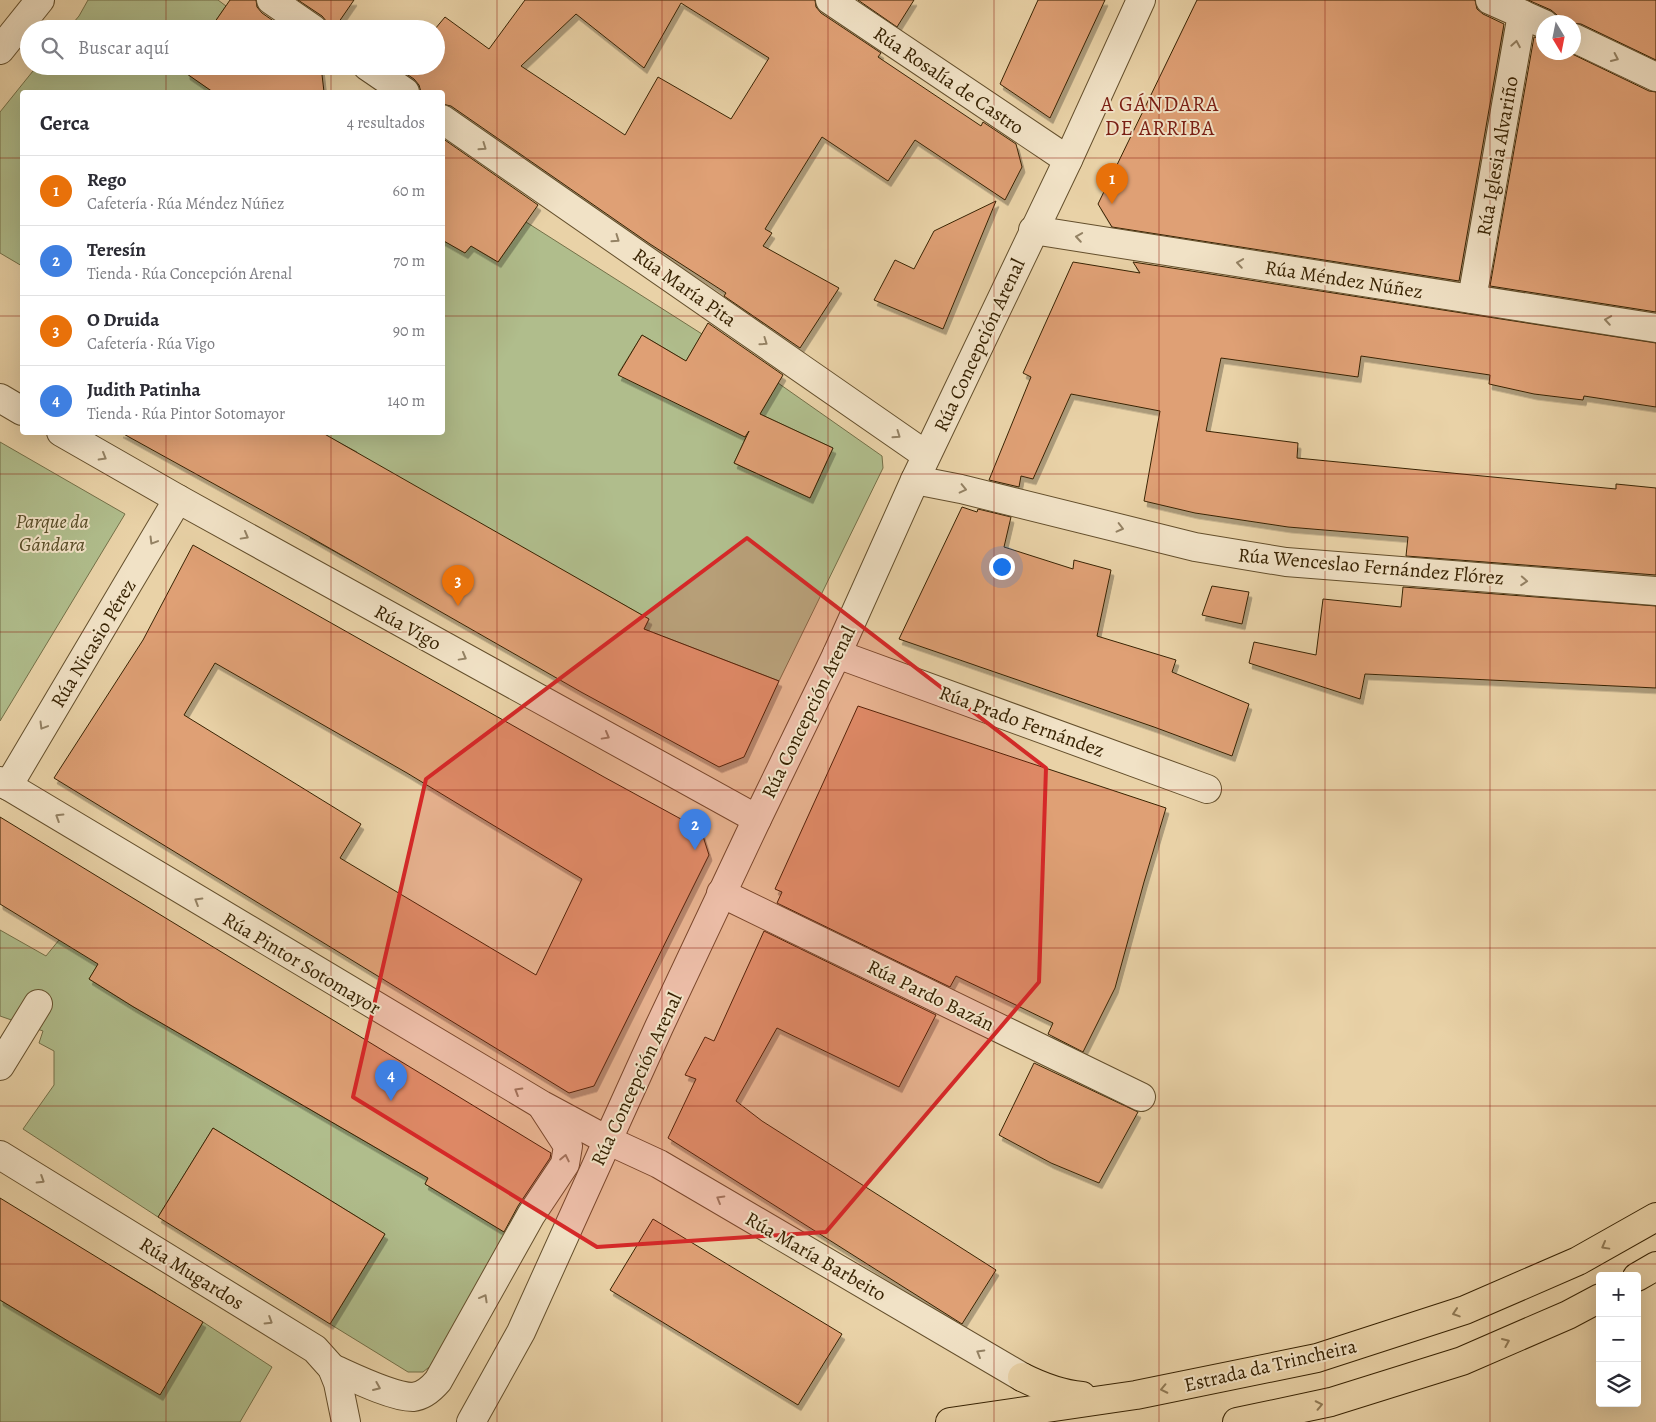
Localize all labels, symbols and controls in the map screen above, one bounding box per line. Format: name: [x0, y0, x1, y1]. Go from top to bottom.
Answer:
north arrow: [1536, 15, 1581, 60]
search box: [20, 20, 445, 75]
street label: Rúa Rosalía de Castro: [868, 20, 1029, 141]
icon: search: [38, 34, 66, 62]
text: Buscar aquí: [78, 35, 169, 61]
one-way arrow: [1511, 40, 1521, 48]
one-way arrow: [1610, 52, 1619, 62]
street label: Rúa Iglesia Alvariño: [1470, 74, 1525, 238]
district label: A GÁNDARA DE ARRIBA: [1100, 90, 1219, 142]
text: Cerca: [40, 109, 90, 137]
text: 4 resultados: [347, 112, 425, 134]
one-way arrow: [477, 141, 486, 150]
pin: 1: [1096, 163, 1128, 204]
text: Rego: [87, 167, 127, 193]
text: 1: [53, 180, 59, 202]
text: 60 m: [393, 180, 425, 202]
text: Cafetería · Rúa Méndez Núñez: [87, 193, 284, 215]
one-way arrow: [610, 233, 620, 242]
one-way arrow: [1075, 233, 1084, 243]
text: Teresín: [87, 237, 146, 263]
street label: Rúa María Pita: [628, 242, 742, 333]
text: 2: [52, 250, 60, 272]
text: 70 m: [393, 250, 425, 272]
street label: Rúa Concepción Arenal: [927, 254, 1032, 436]
street label: Rúa Méndez Núñez: [1263, 254, 1425, 305]
one-way arrow: [1235, 258, 1244, 268]
text: Tienda · Rúa Concepción Arenal: [87, 263, 292, 285]
text: O Druida: [87, 307, 159, 333]
one-way arrow: [1603, 316, 1612, 326]
text: 3: [53, 320, 59, 342]
text: 90 m: [393, 320, 425, 342]
text: Cafetería · Rúa Vigo: [87, 333, 215, 355]
one-way arrow: [758, 336, 768, 345]
text: Judith Patinha: [87, 377, 201, 403]
text: 4: [52, 390, 60, 412]
text: 140 m: [387, 390, 425, 412]
text: Tienda · Rúa Pintor Sotomayor: [87, 403, 285, 425]
one-way arrow: [891, 429, 901, 438]
one-way arrow: [97, 450, 106, 460]
one-way arrow: [958, 483, 967, 494]
park label: Parque da Gándara: [15, 508, 89, 558]
one-way arrow: [1116, 522, 1125, 533]
one-way arrow: [239, 530, 248, 540]
one-way arrow: [149, 536, 159, 545]
street label: Rúa Wenceslao Fernández Flórez: [1237, 541, 1505, 592]
your location: [989, 554, 1015, 580]
pin: 3: [442, 565, 474, 606]
street label: Rúa Nicasio Pérez: [44, 574, 142, 713]
one-way arrow: [1520, 575, 1528, 586]
street label: Rúa Vigo: [369, 598, 446, 657]
street label: Rúa Concepción Arenal: [755, 622, 862, 803]
one-way arrow: [458, 651, 467, 661]
street label: Rúa Prado Fernández: [935, 679, 1108, 764]
one-way arrow: [40, 721, 50, 730]
one-way arrow: [600, 730, 609, 740]
pin: 2: [679, 809, 711, 850]
one-way arrow: [55, 814, 64, 824]
one-way arrow: [195, 897, 204, 907]
street label: Rúa Pintor Sotomayor: [218, 906, 386, 1021]
street label: Rúa Pardo Bazán: [863, 953, 999, 1038]
street label: Rúa Concepción Arenal: [584, 988, 689, 1170]
pin: 4: [375, 1060, 407, 1101]
one-way arrow: [515, 1088, 524, 1098]
one-way arrow: [559, 1154, 570, 1163]
one-way arrow: [36, 1174, 45, 1184]
one-way arrow: [716, 1196, 725, 1206]
street label: Rúa María Barbeito: [740, 1205, 891, 1308]
street label: Rúa Mugardos: [134, 1231, 249, 1316]
one-way arrow: [1601, 1240, 1610, 1250]
map controls: [1596, 1272, 1641, 1407]
button: +: [1596, 1272, 1641, 1317]
one-way arrow: [478, 1295, 488, 1304]
one-way arrow: [1453, 1307, 1461, 1317]
one-way arrow: [264, 1314, 273, 1324]
button: −: [1596, 1317, 1641, 1362]
street label: Estrada da Trincheira: [1181, 1332, 1360, 1398]
one-way arrow: [1501, 1338, 1510, 1349]
one-way arrow: [977, 1349, 986, 1359]
button: layers: [1596, 1362, 1641, 1407]
one-way arrow: [372, 1381, 381, 1391]
one-way arrow: [1160, 1383, 1169, 1394]
one-way arrow: [1314, 1400, 1323, 1410]

